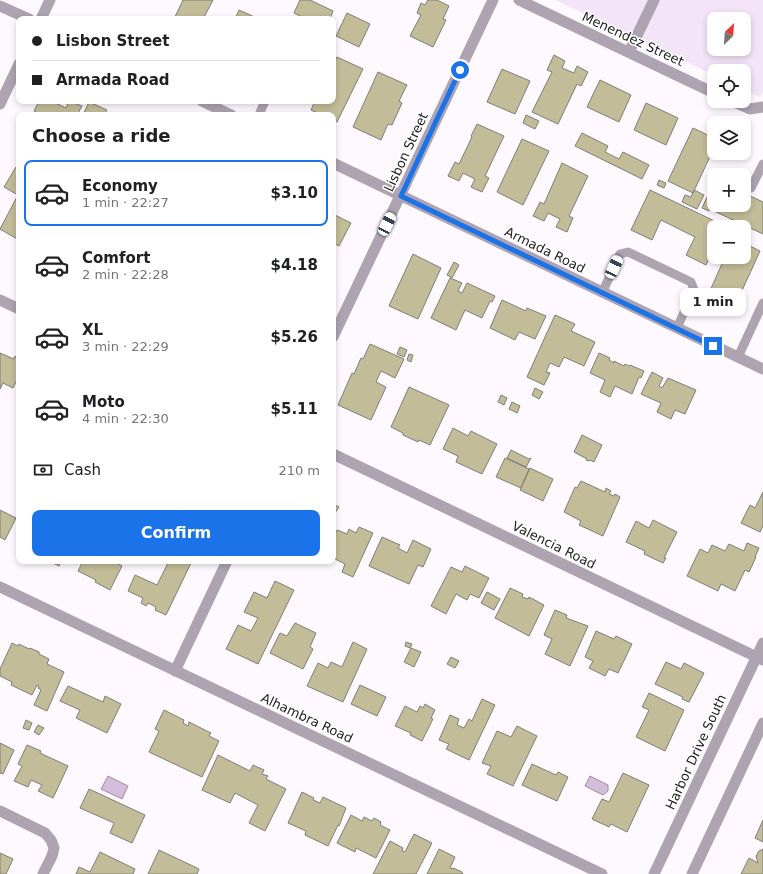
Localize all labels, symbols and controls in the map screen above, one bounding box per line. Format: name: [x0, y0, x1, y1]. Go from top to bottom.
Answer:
street label: Menendez Street: [580, 9, 686, 69]
north arrow: [707, 12, 751, 56]
map controls: [707, 12, 751, 264]
text: Lisbon Street: [56, 32, 169, 50]
route start: [451, 61, 469, 79]
button: locate: [707, 64, 751, 108]
text: Armada Road: [56, 71, 170, 89]
street label: Lisbon Street: [381, 110, 431, 194]
button: layers: [707, 116, 751, 160]
text: Choose a ride: [32, 125, 171, 146]
button: +: [707, 168, 751, 212]
icon: car: [34, 175, 70, 211]
text: Economy: [82, 177, 158, 195]
text: $3.10: [271, 184, 318, 202]
text: 1 min · 22:27: [82, 195, 169, 210]
car: [376, 211, 398, 237]
button: −: [707, 220, 751, 264]
street label: Armada Road: [502, 224, 588, 276]
icon: car: [34, 247, 70, 283]
text: Comfort: [82, 249, 150, 267]
car: [603, 254, 625, 280]
text: $4.18: [271, 256, 318, 274]
text: 2 min · 22:28: [82, 267, 169, 282]
callout: 1 min: [680, 288, 746, 316]
text: 1 min: [693, 294, 733, 309]
icon: car: [34, 319, 70, 355]
text: XL: [82, 321, 103, 339]
text: $5.26: [271, 328, 318, 346]
route end: [704, 337, 722, 355]
text: 3 min · 22:29: [82, 339, 169, 354]
icon: car: [34, 391, 70, 427]
text: Moto: [82, 393, 125, 411]
text: $5.11: [271, 400, 318, 418]
text: 4 min · 22:30: [82, 411, 169, 426]
icon: cash: [32, 459, 54, 481]
text: Cash: [64, 461, 101, 479]
text: 210 m: [278, 463, 320, 478]
button: Confirm: [32, 510, 320, 556]
street label: Valencia Road: [510, 518, 598, 572]
street label: Alhambra Road: [259, 690, 355, 746]
street label: Harbor Drive South: [663, 692, 729, 812]

